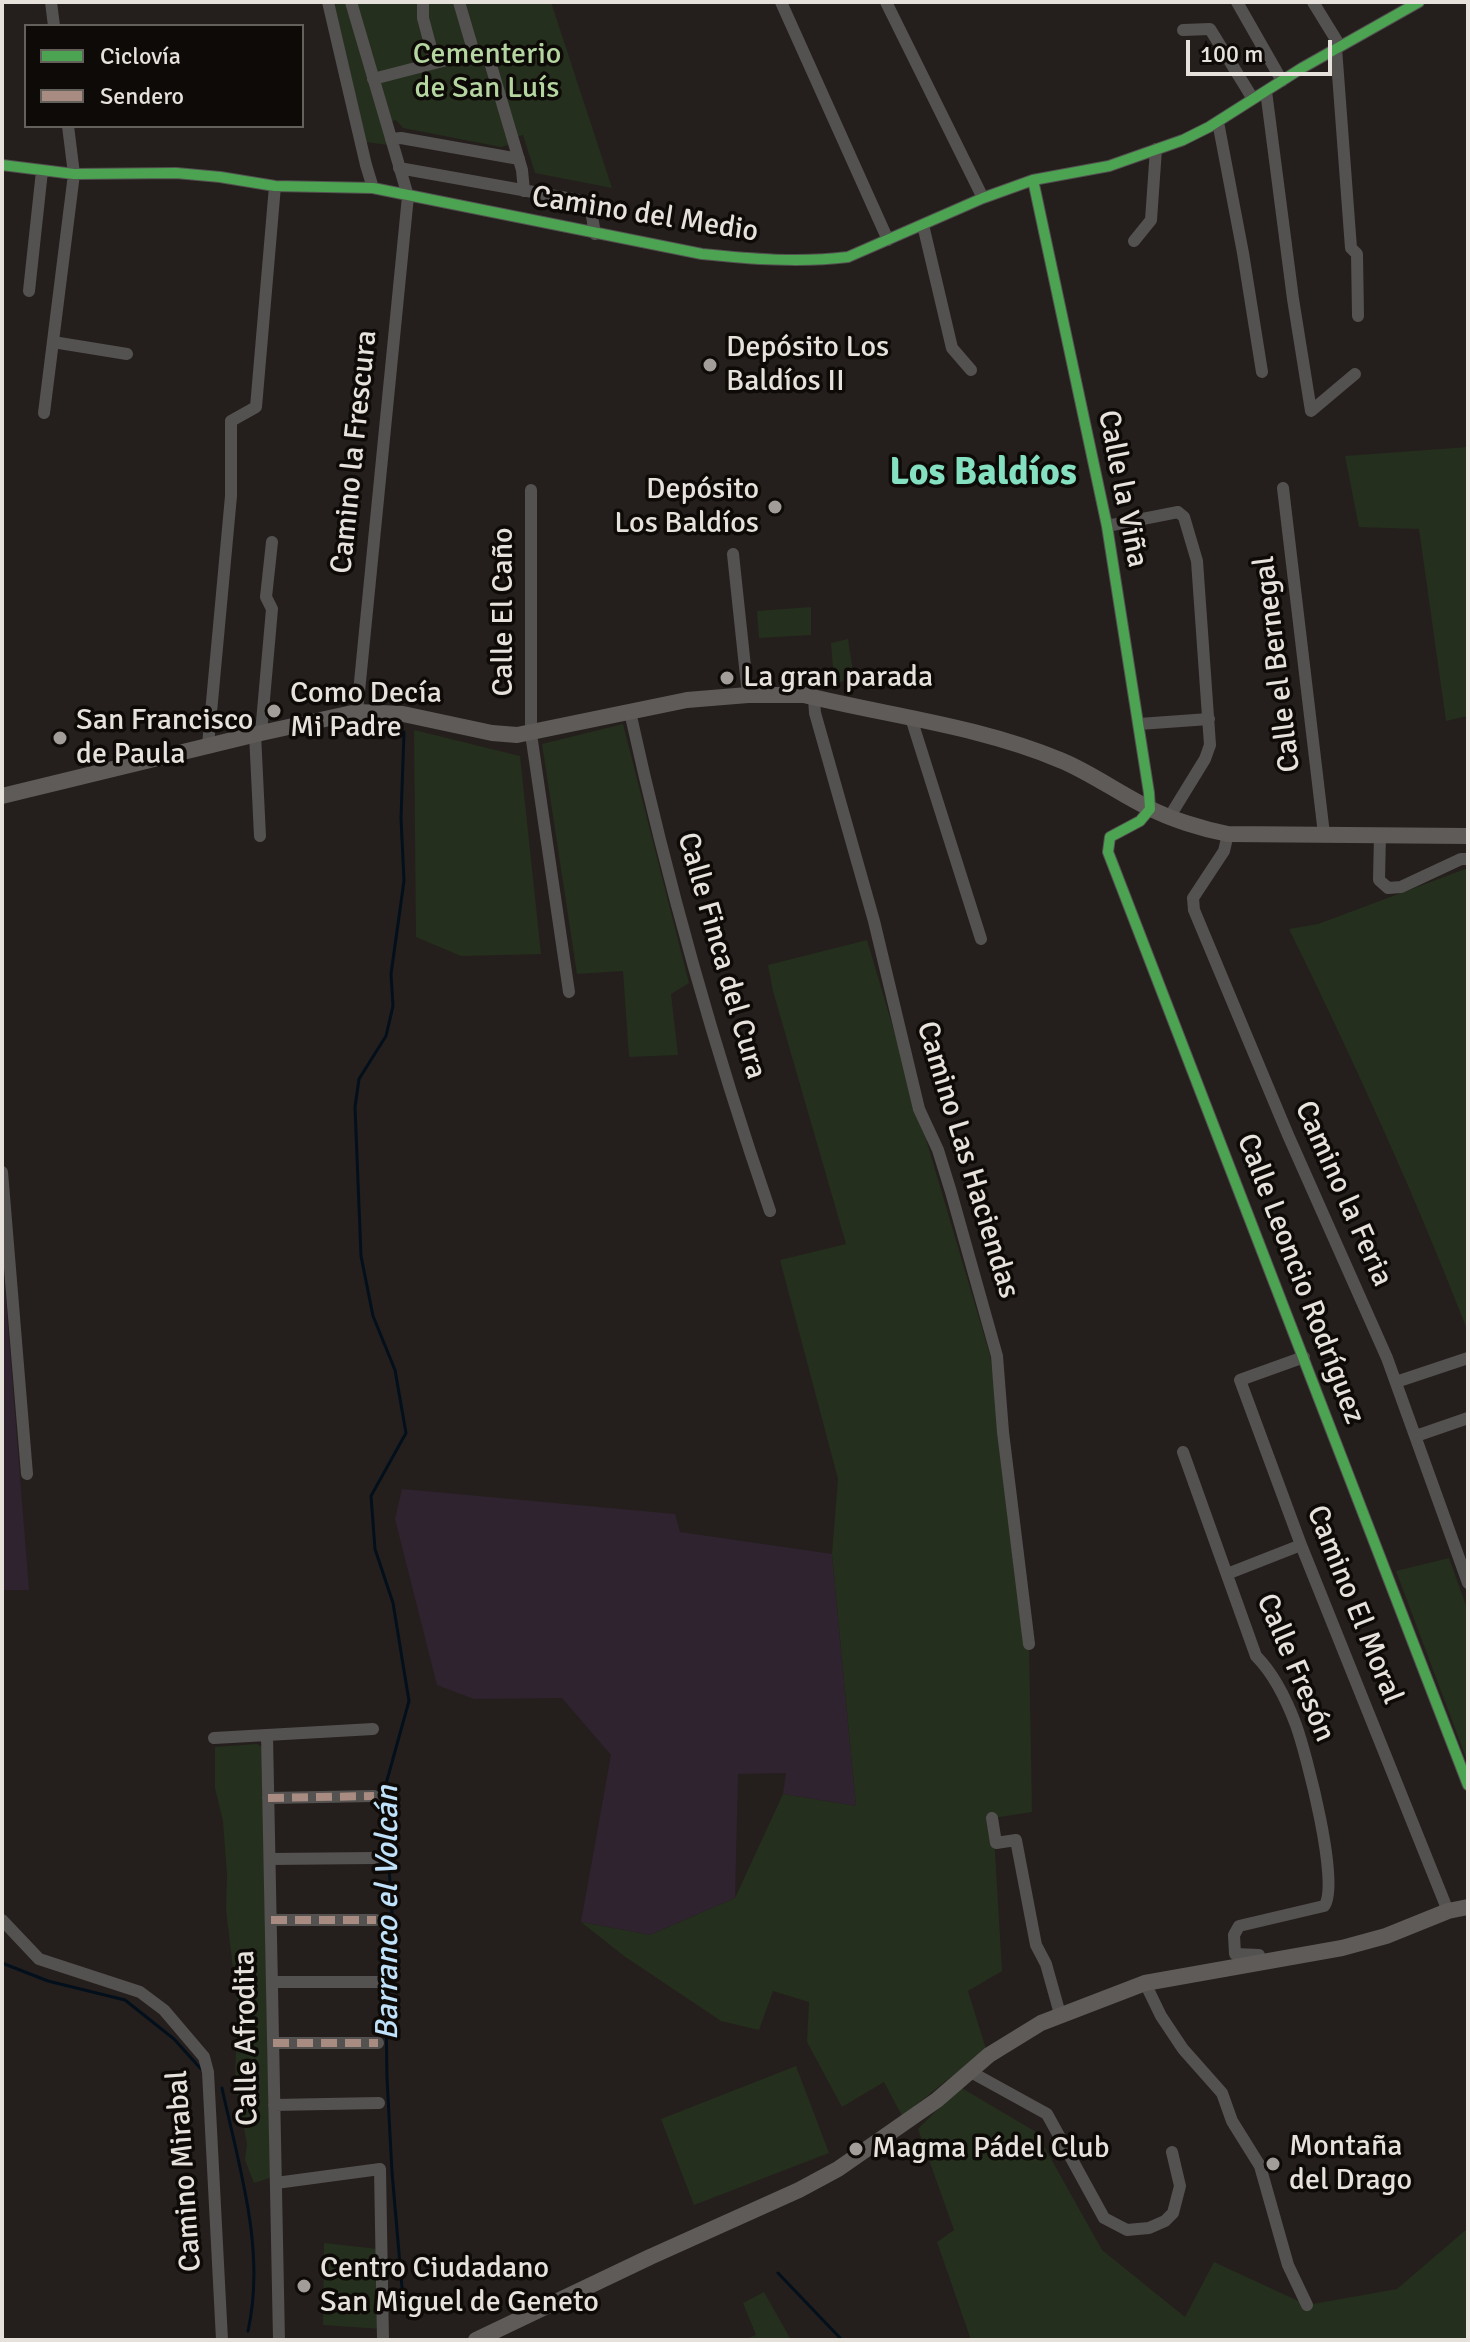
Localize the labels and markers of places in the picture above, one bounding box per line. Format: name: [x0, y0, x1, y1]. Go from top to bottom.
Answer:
place label: Depósito Los Baldíos II: [726, 330, 889, 400]
marker: Depósito Los Baldíos II: [701, 356, 719, 374]
place label: Depósito Los Baldíos: [614, 472, 759, 542]
marker: Depósito Los Baldíos: [766, 498, 784, 516]
place label: La gran parada: [743, 660, 933, 696]
marker: La gran parada: [718, 669, 736, 687]
place label: Como Decía Mi Padre: [290, 676, 442, 746]
marker: Como Decía Mi Padre: [265, 702, 283, 720]
place label: San Francisco de Paula: [76, 703, 253, 774]
marker: San Francisco de Paula: [51, 729, 69, 747]
place label: Montaña del Drago: [1289, 2129, 1412, 2200]
place label: Magma Pádel Club: [872, 2131, 1109, 2167]
marker: Magma Pádel Club: [847, 2140, 865, 2158]
marker: Montaña del Drago: [1264, 2155, 1282, 2173]
place label: Centro Ciudadano San Miguel de Geneto: [320, 2251, 599, 2322]
marker: Centro Ciudadano San Miguel de Geneto: [295, 2277, 313, 2295]

